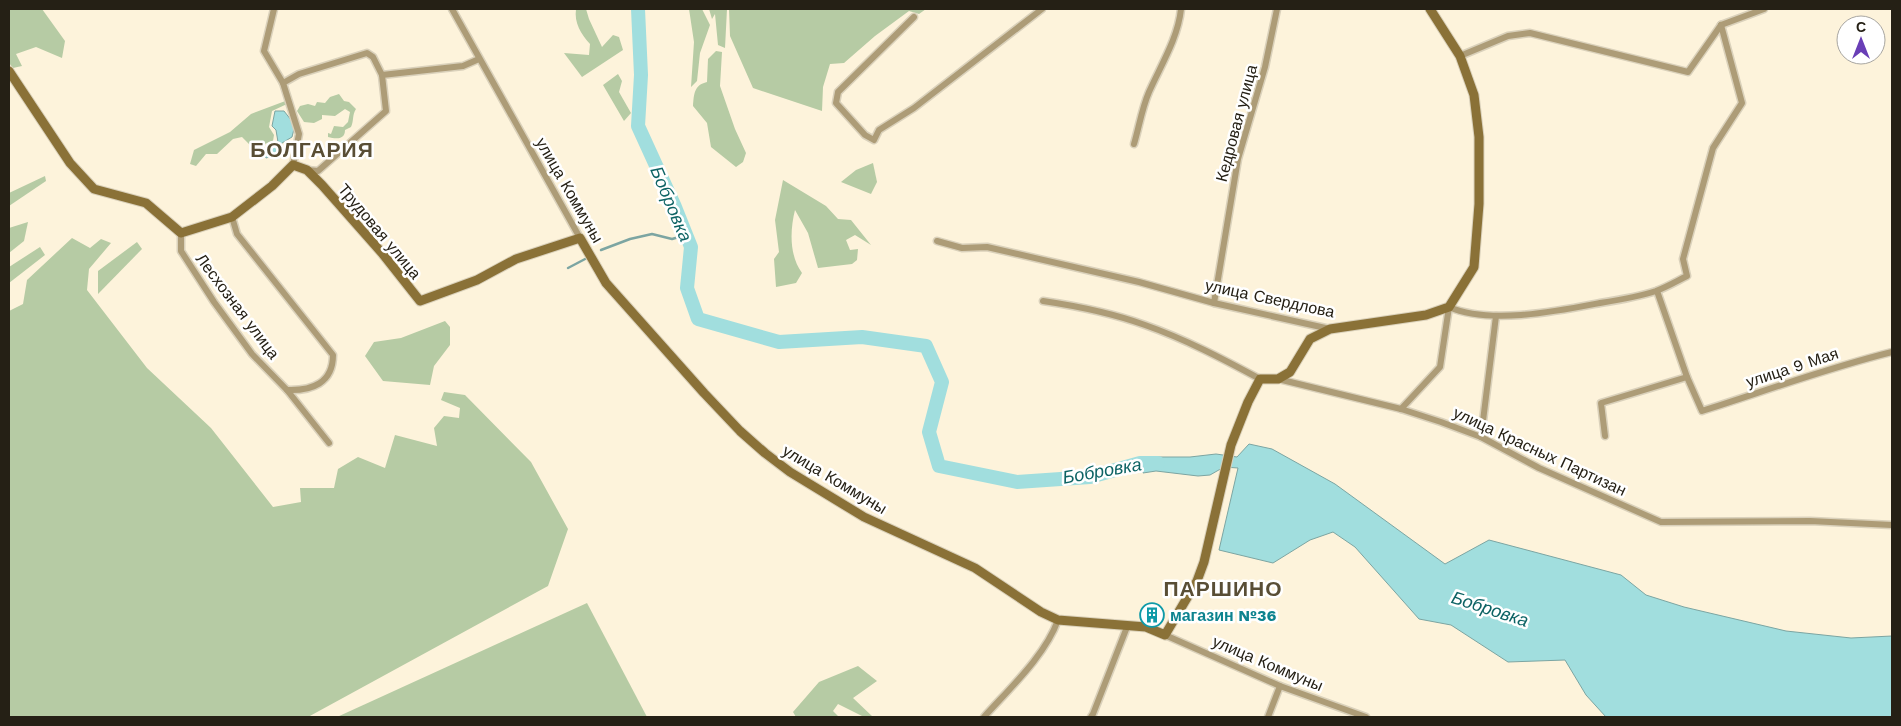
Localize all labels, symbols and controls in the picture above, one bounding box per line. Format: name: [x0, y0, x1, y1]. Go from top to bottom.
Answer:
north arrow: [1836, 15, 1886, 65]
text: С: [1856, 19, 1866, 35]
street label: Кедровая улица: [1212, 62, 1261, 184]
street label: улица Коммуны: [532, 134, 607, 246]
district label: БОЛГАРИЯ: [250, 137, 374, 162]
water label: Бобровка: [646, 163, 697, 245]
street label: Трудовая улица: [334, 180, 425, 283]
street label: Лесхозная улица: [192, 250, 283, 363]
street label: улица Свердлова: [1204, 276, 1336, 321]
street label: улица 9 Мая: [1744, 344, 1841, 391]
street label: улица Красных Партизан: [1450, 403, 1629, 500]
street label: улица Коммуны: [779, 441, 890, 518]
water label: Бобровка: [1061, 453, 1143, 488]
district label: ПАРШИНО: [1164, 576, 1282, 601]
water label: Бобровка: [1449, 586, 1531, 631]
building icon: магазин №36: [1139, 602, 1165, 628]
place label: магазин №36: [1170, 606, 1276, 625]
street label: улица Коммуны: [1210, 632, 1326, 695]

